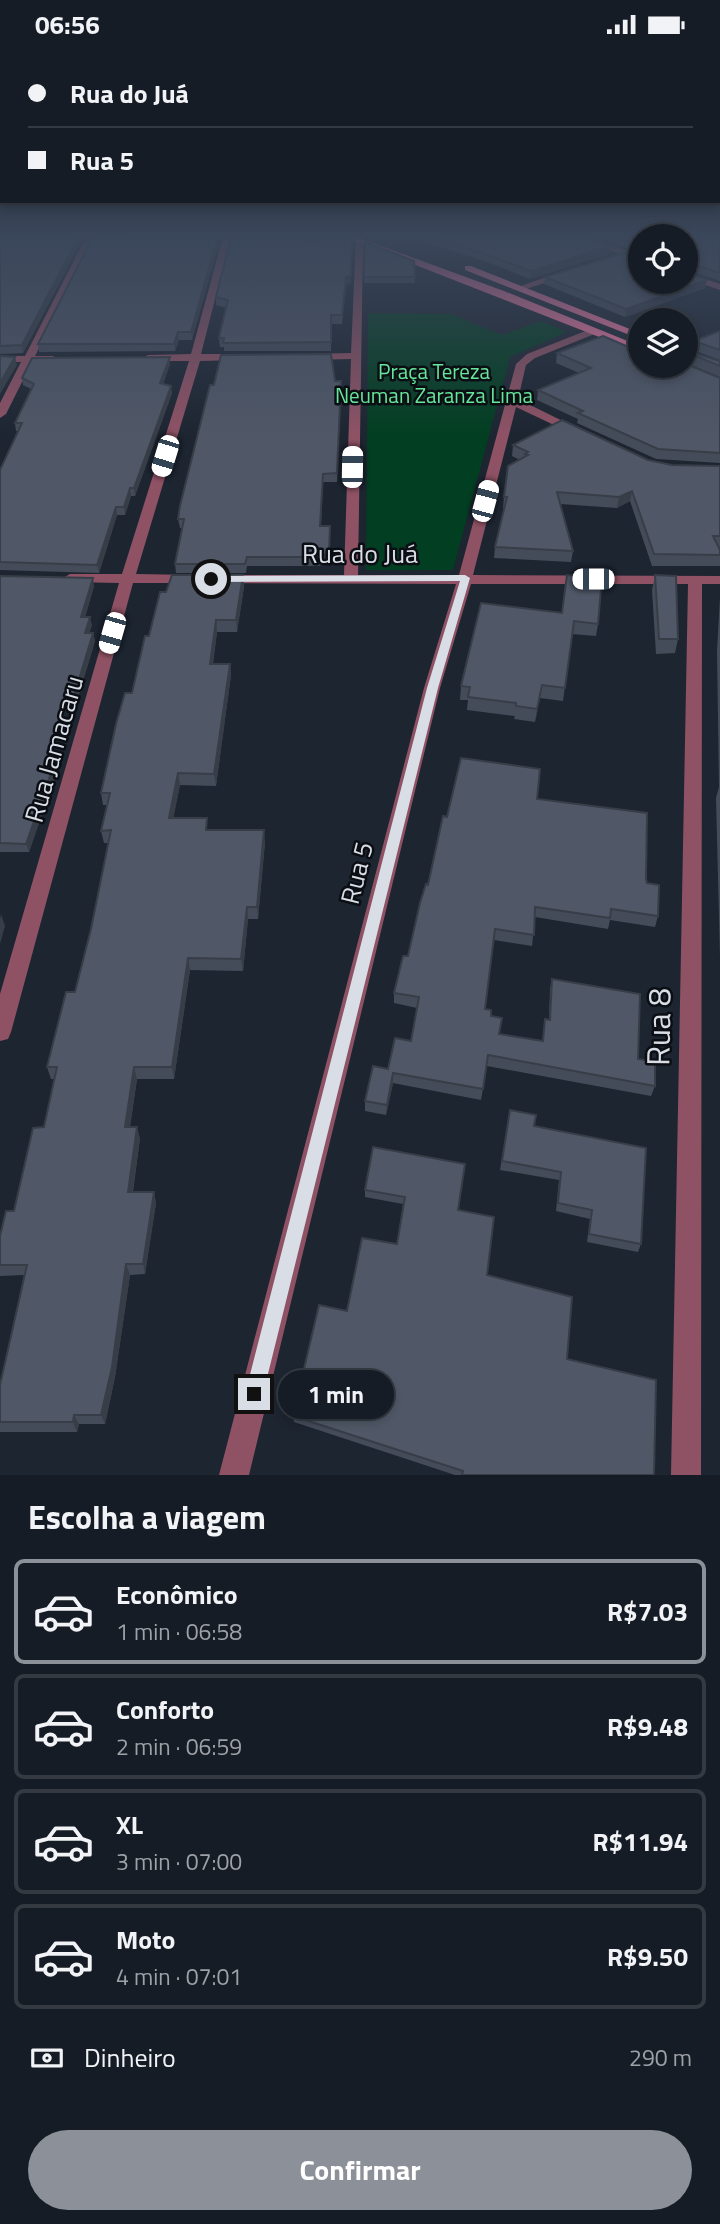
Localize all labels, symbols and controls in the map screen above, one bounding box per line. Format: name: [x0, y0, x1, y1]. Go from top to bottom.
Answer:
text: 06:56: [35, 5, 100, 44]
text: Rua do Juá: [70, 74, 189, 113]
text: Rua 5: [70, 141, 134, 180]
map controls: [628, 224, 698, 378]
button: locate: [628, 224, 698, 294]
button: layers: [628, 308, 698, 378]
park label: Praça Tereza Neuman Zaranza Lima: [335, 355, 534, 411]
car: [149, 433, 182, 479]
car: [342, 446, 363, 488]
car: [470, 478, 501, 524]
street label: Rua do Juá: [302, 534, 418, 573]
route start: [195, 563, 227, 595]
car: [573, 569, 615, 590]
car: [97, 610, 128, 656]
street label: Rua Jamacaru: [14, 671, 93, 827]
street label: Rua 5: [330, 838, 383, 908]
street label: Rua 8: [633, 988, 683, 1066]
callout: 1 min: [278, 1369, 394, 1419]
text: 1 min: [308, 1377, 364, 1412]
route end: [238, 1378, 270, 1410]
text: Escolha a viagem: [28, 1493, 266, 1541]
text: Econômico: [116, 1575, 238, 1614]
icon: car: [32, 1580, 95, 1643]
text: R$7.03: [607, 1592, 688, 1631]
text: 1 min · 06:58: [116, 1614, 242, 1649]
text: Conforto: [116, 1690, 214, 1729]
icon: car: [32, 1695, 95, 1758]
text: R$9.48: [607, 1707, 688, 1746]
text: 2 min · 06:59: [116, 1729, 242, 1764]
text: XL: [116, 1805, 143, 1844]
icon: car: [32, 1810, 95, 1873]
text: R$11.94: [592, 1822, 688, 1861]
text: 3 min · 07:00: [116, 1844, 242, 1879]
text: Moto: [116, 1920, 175, 1959]
icon: car: [32, 1925, 95, 1988]
text: R$9.50: [607, 1937, 688, 1976]
text: 4 min · 07:01: [116, 1959, 242, 1994]
text: Dinheiro: [84, 2038, 176, 2077]
icon: cash: [28, 2039, 66, 2077]
text: 290 m: [629, 2040, 692, 2075]
button: Confirmar: [28, 2130, 692, 2210]

